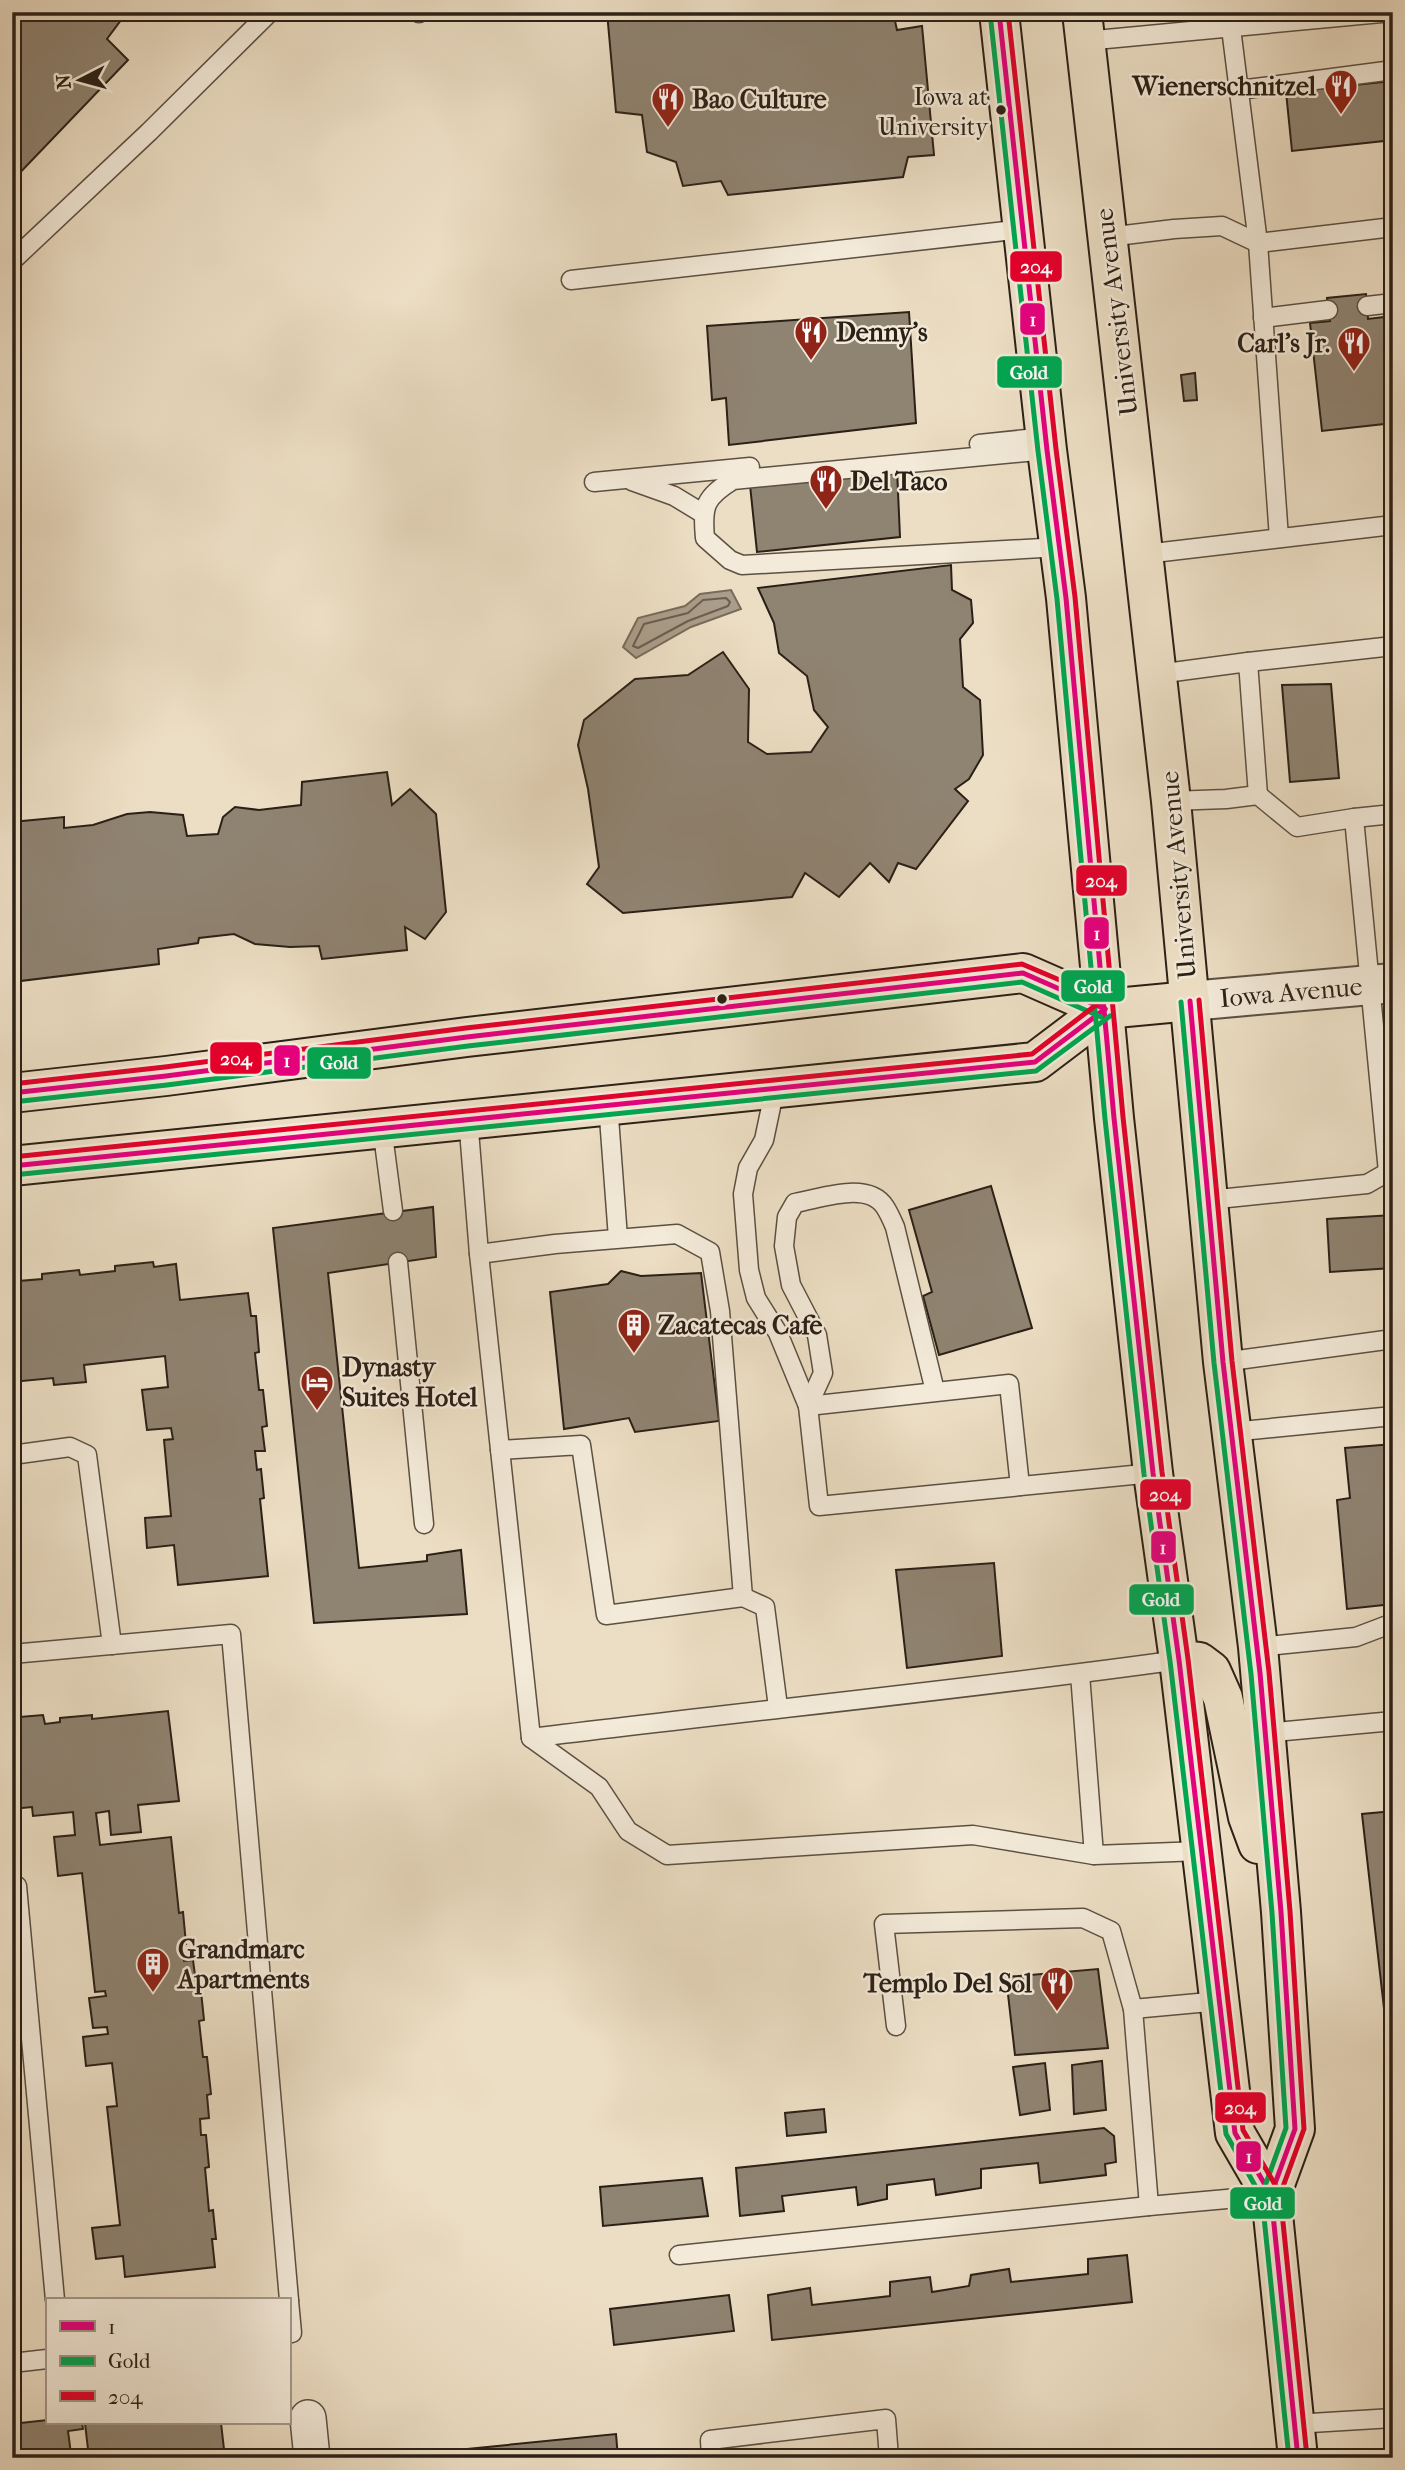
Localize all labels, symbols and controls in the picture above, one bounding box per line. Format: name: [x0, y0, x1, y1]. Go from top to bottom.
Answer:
north arrow: [46, 46, 116, 116]
restaurant icon: Wienerschnitzel: [1322, 67, 1360, 116]
place label: Wienerschnitzel: [1132, 71, 1317, 102]
text: N: [52, 73, 76, 90]
restaurant icon: Bao Culture: [649, 80, 687, 129]
place label: Iowa at University: [878, 83, 989, 141]
place label: Bao Culture: [692, 84, 827, 115]
marker: Iowa at University: [994, 103, 1008, 117]
street label: University Avenue: [1088, 206, 1145, 417]
line badge: 204: [1009, 250, 1063, 283]
text: 204: [1020, 256, 1052, 278]
line badge: 1: [1019, 302, 1046, 336]
text: 1: [1030, 309, 1036, 331]
restaurant icon: Denny's: [792, 313, 830, 362]
place label: Denny's: [836, 317, 928, 348]
restaurant icon: Carl's Jr.: [1335, 324, 1373, 373]
place label: Carl's Jr.: [1237, 328, 1330, 359]
line badge: Gold: [996, 355, 1063, 389]
text: Gold: [1010, 362, 1049, 384]
restaurant icon: Del Taco: [807, 462, 845, 511]
place label: Del Taco: [850, 466, 947, 497]
street label: University Avenue: [1154, 770, 1203, 980]
line badge: 204: [1075, 864, 1128, 897]
text: 204: [1085, 870, 1117, 892]
line badge: 1: [1083, 916, 1110, 950]
text: 1: [1094, 923, 1100, 945]
line badge: Gold: [1060, 969, 1126, 1003]
street label: Iowa Avenue: [1218, 971, 1364, 1014]
text: Gold: [1074, 976, 1113, 998]
unlabelled marker: [715, 992, 729, 1006]
line badge: 204: [209, 1041, 263, 1075]
line badge: 1: [273, 1044, 301, 1077]
line badge: Gold: [306, 1046, 372, 1080]
text: 204: [220, 1048, 252, 1070]
text: 1: [284, 1050, 290, 1072]
text: Gold: [320, 1052, 359, 1074]
building icon: Zacatecas Cafe: [615, 1306, 653, 1355]
place label: Zacatecas Cafe: [658, 1310, 823, 1341]
place label: Dynasty Suites Hotel: [342, 1352, 478, 1413]
hotel icon: Dynasty Suites Hotel: [298, 1363, 336, 1412]
line badge: 204: [1139, 1478, 1192, 1511]
text: 204: [1149, 1484, 1181, 1506]
line badge: 1: [1150, 1530, 1177, 1564]
text: 1: [1160, 1537, 1166, 1559]
line badge: Gold: [1128, 1583, 1195, 1616]
text: Gold: [1142, 1589, 1181, 1611]
place label: Grandmarc Apartments: [176, 1934, 310, 1995]
building icon: Grandmarc Apartments: [134, 1945, 172, 1994]
restaurant icon: Templo Del Sol: [1038, 1964, 1076, 2013]
place label: Templo Del Sol: [863, 1968, 1033, 1999]
line badge: 204: [1214, 2091, 1267, 2124]
text: 204: [1224, 2097, 1256, 2119]
line badge: 1: [1235, 2140, 1262, 2173]
text: 1: [1246, 2146, 1252, 2168]
line badge: Gold: [1229, 2186, 1296, 2220]
text: Gold: [1244, 2193, 1283, 2215]
legend: [46, 2298, 290, 2424]
text: 1: [108, 2315, 116, 2339]
text: Gold: [108, 2349, 151, 2373]
text: 204: [108, 2385, 143, 2409]

